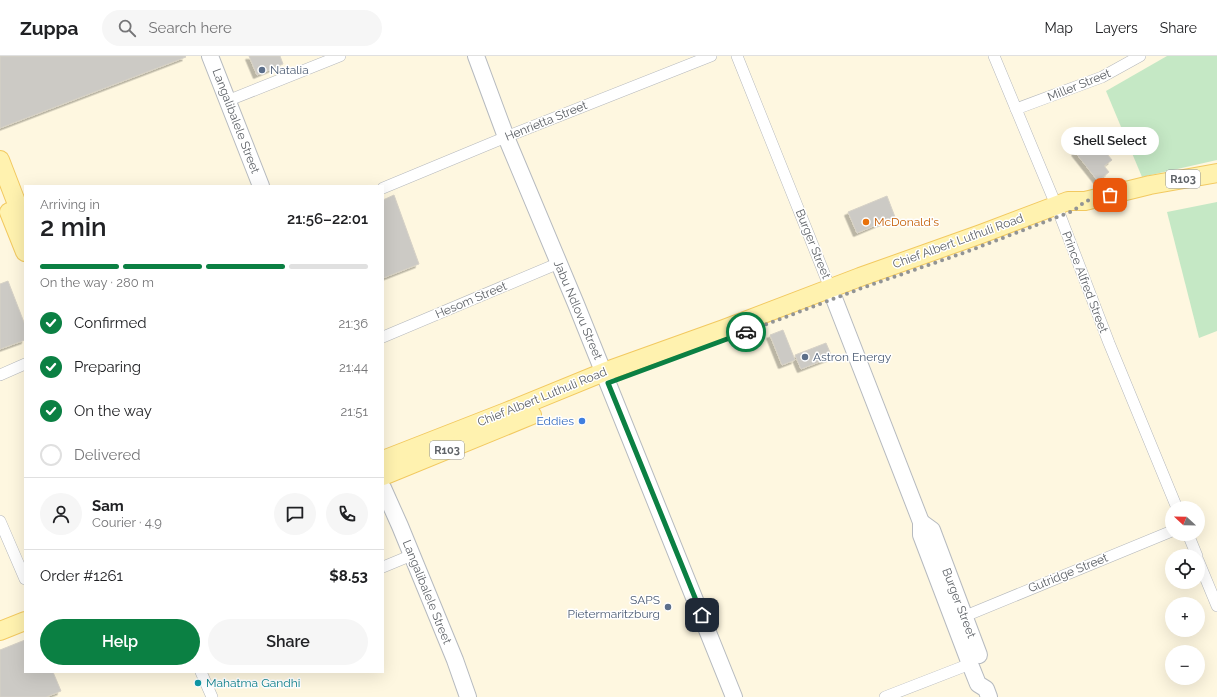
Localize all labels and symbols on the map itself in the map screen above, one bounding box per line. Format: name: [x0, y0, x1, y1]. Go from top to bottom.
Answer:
place label: Natalia: [270, 63, 309, 77]
marker: Natalia: [257, 65, 267, 75]
street label: Miller Street: [1045, 66, 1113, 104]
street label: Langalibalele Street: [210, 67, 262, 175]
street label: Henrietta Street: [503, 98, 589, 144]
callout: Shell Select: [1061, 127, 1159, 155]
road number: R103: [1166, 170, 1200, 188]
pin: [1093, 178, 1127, 212]
street label: Burger Street: [793, 207, 833, 281]
street label: Chief Albert Luthuli Road: [891, 211, 1025, 271]
place label: McDonald's: [874, 215, 939, 229]
marker: McDonald's: [861, 217, 871, 227]
street label: Prince Alfred Street: [1059, 229, 1111, 335]
street label: Jabu Ndlovu Street: [551, 258, 605, 362]
street label: Hesom Street: [433, 279, 509, 321]
courier: [726, 312, 766, 352]
place label: Astron Energy: [813, 350, 892, 364]
marker: Astron Energy: [800, 352, 810, 362]
street label: Chief Albert Luthuli Road: [475, 365, 609, 429]
place label: Eddies: [536, 414, 574, 428]
marker: Eddies: [577, 416, 587, 426]
road number: R103: [430, 441, 464, 459]
north arrow: [1165, 501, 1205, 541]
street label: Langalibalele Street: [400, 538, 454, 646]
street label: Gutridge Street: [1026, 551, 1110, 595]
street label: Burger Street: [939, 566, 979, 640]
place label: SAPS Pietermaritzburg: [567, 593, 660, 621]
pin: [685, 598, 719, 632]
marker: SAPS Pietermaritzburg: [663, 602, 673, 612]
place label: Mahatma Gandhi: [206, 676, 300, 690]
marker: Mahatma Gandhi: [193, 678, 203, 688]

